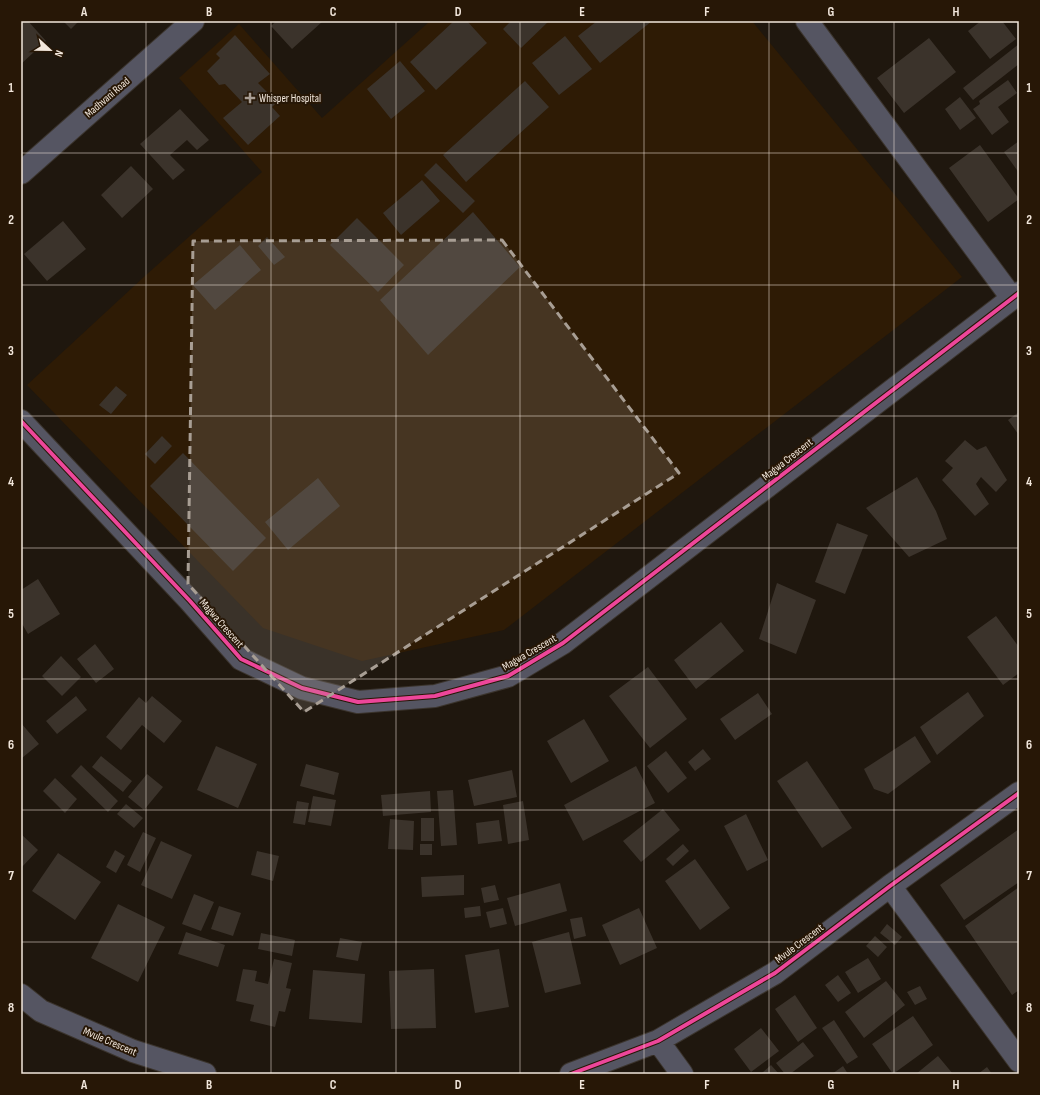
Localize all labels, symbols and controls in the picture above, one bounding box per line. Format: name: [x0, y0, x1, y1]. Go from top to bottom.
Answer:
text: A: [80, 4, 88, 20]
text: B: [206, 4, 212, 20]
text: C: [330, 4, 337, 20]
text: D: [455, 4, 462, 20]
text: E: [579, 4, 585, 20]
text: F: [704, 4, 710, 20]
text: G: [828, 4, 835, 20]
text: H: [953, 4, 960, 20]
north arrow: [30, 30, 70, 70]
text: N: [52, 48, 66, 59]
street label: Madhvani Road: [82, 74, 133, 120]
text: 1: [8, 80, 14, 96]
text: 1: [1026, 80, 1032, 96]
marker: Whisper Hospital: [244, 92, 256, 104]
place label: Whisper Hospital: [259, 92, 321, 105]
text: 2: [8, 212, 14, 228]
text: 2: [1026, 212, 1032, 228]
text: 3: [8, 343, 14, 359]
text: 3: [1026, 343, 1032, 359]
street label: Magwa Crescent: [759, 435, 816, 483]
text: 4: [8, 474, 14, 490]
text: 4: [1026, 474, 1032, 490]
street label: Magwa Crescent: [197, 596, 247, 651]
text: 5: [8, 606, 14, 622]
text: 5: [1026, 606, 1032, 622]
street label: Magwa Crescent: [500, 631, 559, 673]
text: 6: [8, 737, 14, 753]
text: 6: [1026, 737, 1032, 753]
text: 7: [8, 868, 14, 884]
text: 7: [1026, 868, 1032, 884]
street label: Mvule Crescent: [773, 921, 827, 966]
text: 8: [8, 1000, 14, 1016]
text: 8: [1026, 1000, 1032, 1016]
street label: Mvule Crescent: [81, 1024, 139, 1059]
text: A: [80, 1077, 88, 1093]
text: B: [206, 1077, 212, 1093]
text: C: [330, 1077, 337, 1093]
text: D: [455, 1077, 462, 1093]
text: E: [579, 1077, 585, 1093]
text: F: [704, 1077, 710, 1093]
text: G: [828, 1077, 835, 1093]
text: H: [953, 1077, 960, 1093]

